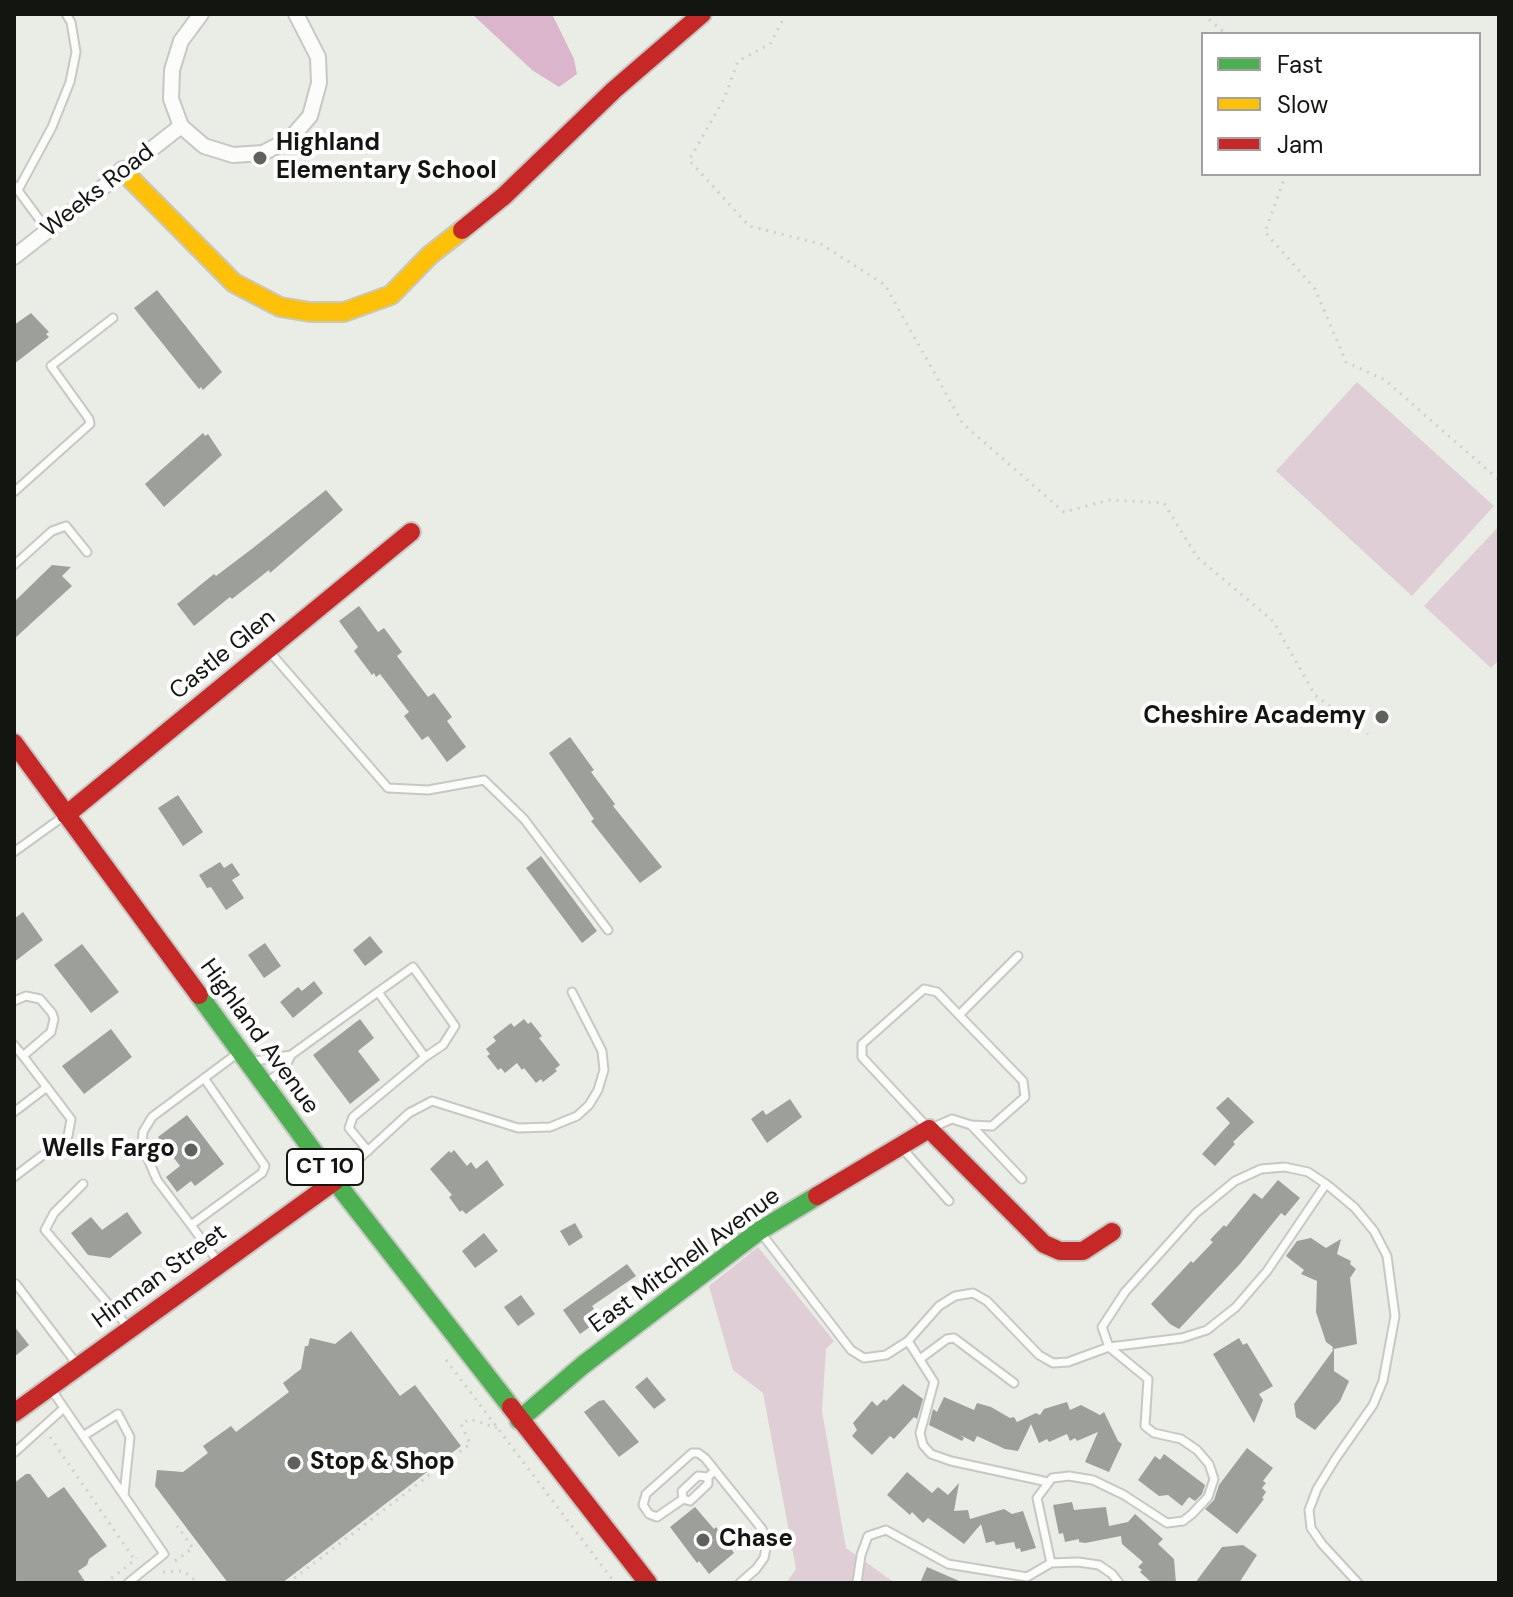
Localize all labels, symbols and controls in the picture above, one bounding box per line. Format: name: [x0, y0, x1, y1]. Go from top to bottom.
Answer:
legend: [1201, 32, 1481, 176]
text: Fast: [1277, 49, 1323, 80]
text: Slow: [1277, 89, 1328, 120]
text: Jam: [1277, 129, 1323, 160]
place label: Highland Elementary School: [276, 130, 497, 186]
street label: Weeks Road: [36, 138, 160, 244]
marker: Highland Elementary School: [251, 149, 269, 167]
street label: Castle Glen: [164, 604, 282, 706]
place label: Cheshire Academy: [1143, 703, 1366, 731]
marker: Cheshire Academy: [1373, 708, 1391, 726]
street label: Highland Avenue: [193, 954, 325, 1120]
place label: Wells Fargo: [42, 1136, 175, 1164]
marker: Wells Fargo: [182, 1141, 200, 1159]
road number: CT 10: [287, 1149, 363, 1185]
street label: East Mitchell Avenue: [584, 1182, 786, 1340]
street label: Hinman Street: [87, 1219, 233, 1335]
place label: Stop & Shop: [310, 1449, 455, 1477]
marker: Stop & Shop: [285, 1454, 303, 1472]
place label: Chase: [719, 1526, 793, 1554]
marker: Chase: [694, 1531, 712, 1549]

